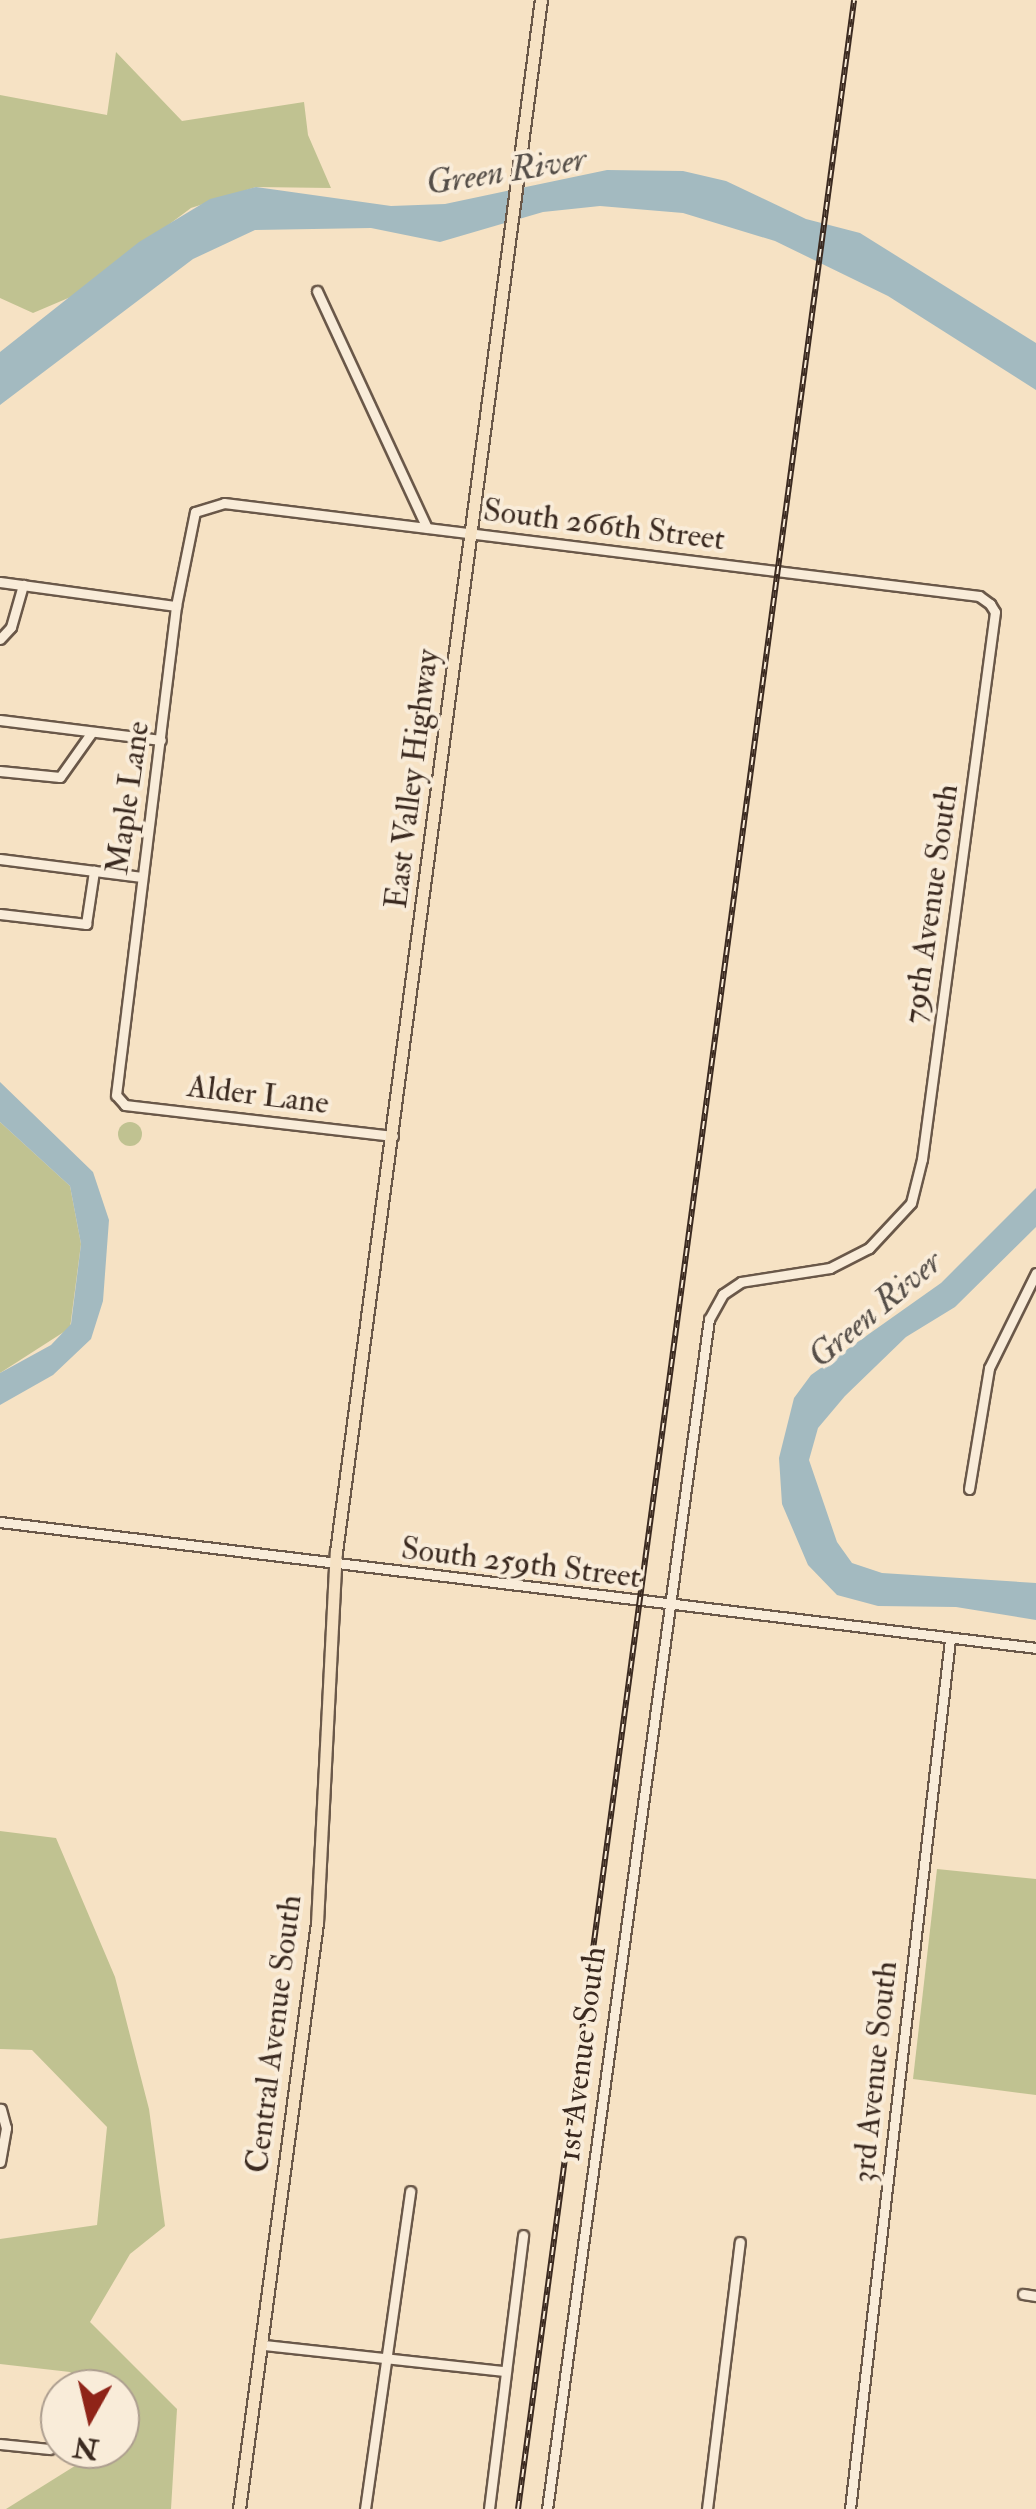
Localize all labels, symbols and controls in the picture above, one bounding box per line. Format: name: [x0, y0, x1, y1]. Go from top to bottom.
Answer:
water label: Green River: [423, 138, 589, 204]
street label: South 266th Street: [481, 491, 727, 559]
street label: East Valley Highway: [377, 647, 447, 911]
street label: Maple Lane: [98, 719, 158, 877]
street label: 79th Avenue South: [895, 782, 967, 1026]
street label: Alder Lane: [185, 1067, 331, 1123]
water label: Green River: [800, 1241, 950, 1377]
street label: South 259th Street: [399, 1529, 643, 1597]
street label: Central Avenue South: [238, 1893, 310, 2175]
street label: 1st Avenue South: [550, 1945, 614, 2163]
street label: 3rd Avenue South: [844, 1959, 906, 2185]
north arrow: [40, 2369, 140, 2469]
text: N: [71, 2428, 101, 2466]

